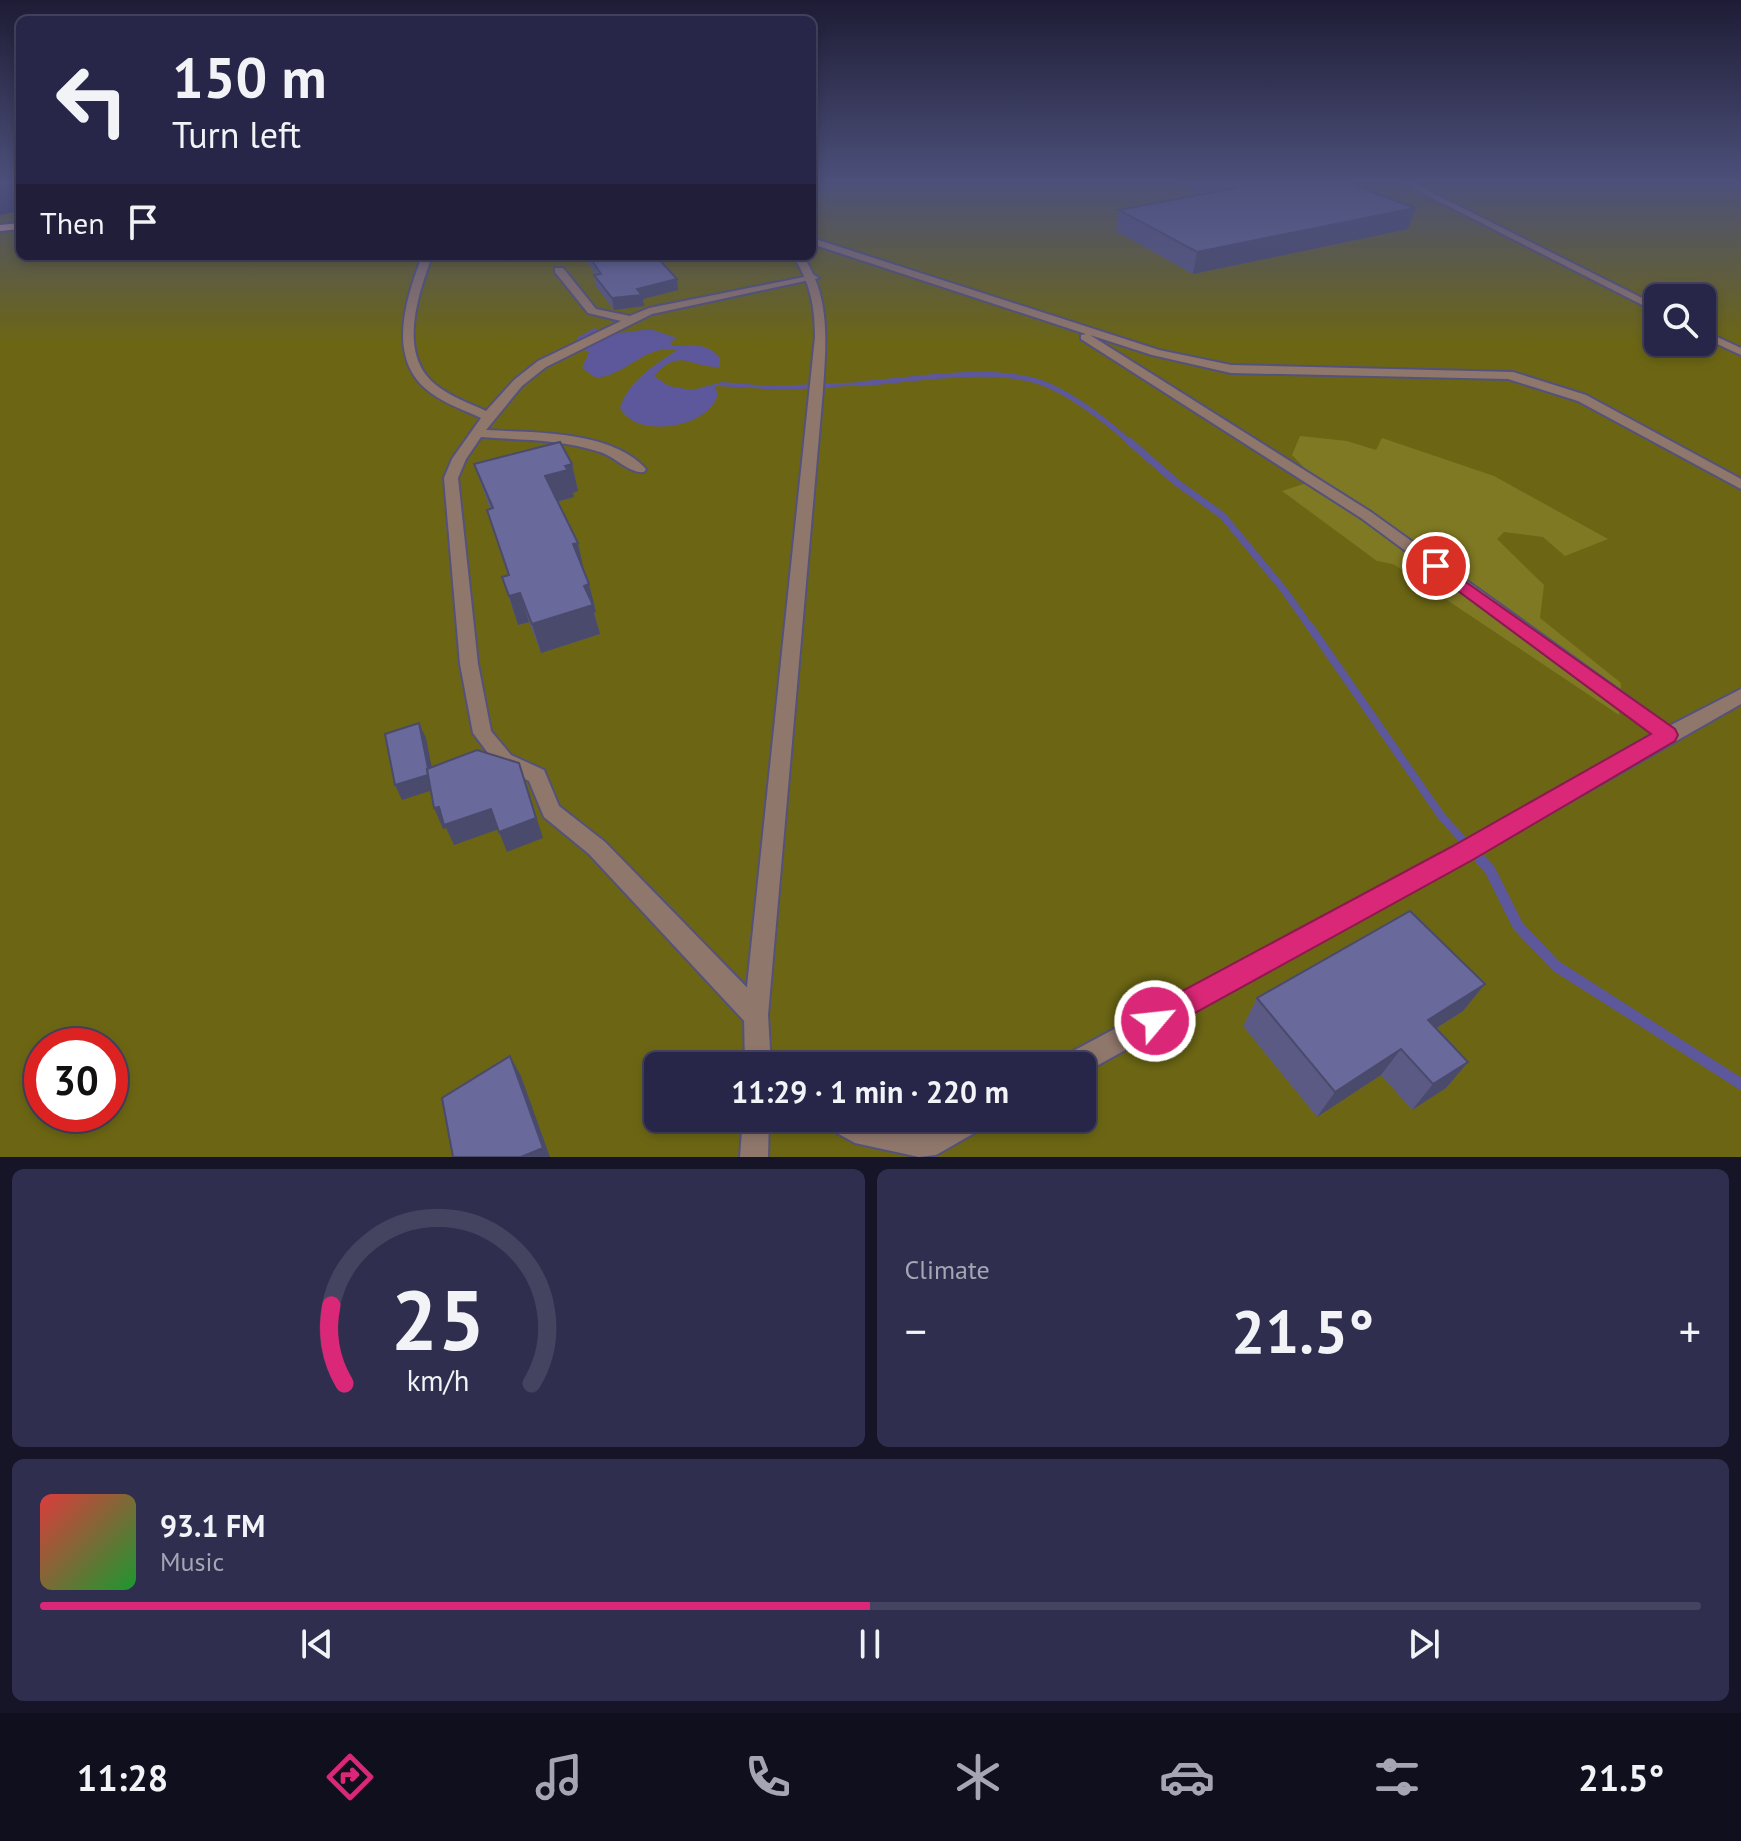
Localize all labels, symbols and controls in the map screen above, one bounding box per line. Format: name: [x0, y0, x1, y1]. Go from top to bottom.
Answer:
text: 150 m: [172, 41, 327, 113]
icon: left: [40, 48, 144, 152]
text: Turn left: [172, 111, 301, 158]
icon: arrive: [121, 200, 165, 244]
text: Then: [40, 203, 105, 242]
map controls: [1644, 284, 1716, 356]
button: search: [1644, 284, 1716, 356]
pin: [1402, 532, 1470, 600]
icon: arrive: [1414, 544, 1458, 588]
position arrow: [1113, 979, 1197, 1063]
speed limit sign: 30: [24, 1028, 128, 1132]
text: 11:29 · 1 min · 220 m: [731, 1072, 1009, 1111]
text: Climate: [905, 1253, 990, 1286]
text: 25: [391, 1265, 485, 1373]
text: 21.5°: [1231, 1292, 1374, 1370]
text: −: [905, 1302, 927, 1359]
text: +: [1679, 1302, 1701, 1359]
text: km/h: [407, 1362, 470, 1399]
text: 93.1 FM: [160, 1506, 265, 1545]
text: Music: [160, 1545, 224, 1578]
icon: previous: [295, 1622, 339, 1666]
icon: pause: [848, 1622, 892, 1666]
icon: next: [1402, 1622, 1446, 1666]
icon: directions: [322, 1749, 378, 1805]
icon: music: [531, 1749, 587, 1805]
icon: phone: [740, 1749, 796, 1805]
icon: climate: [950, 1749, 1006, 1805]
icon: car: [1159, 1749, 1215, 1805]
icon: filters: [1369, 1749, 1425, 1805]
text: 11:28: [77, 1754, 168, 1801]
text: 21.5°: [1578, 1754, 1664, 1801]

